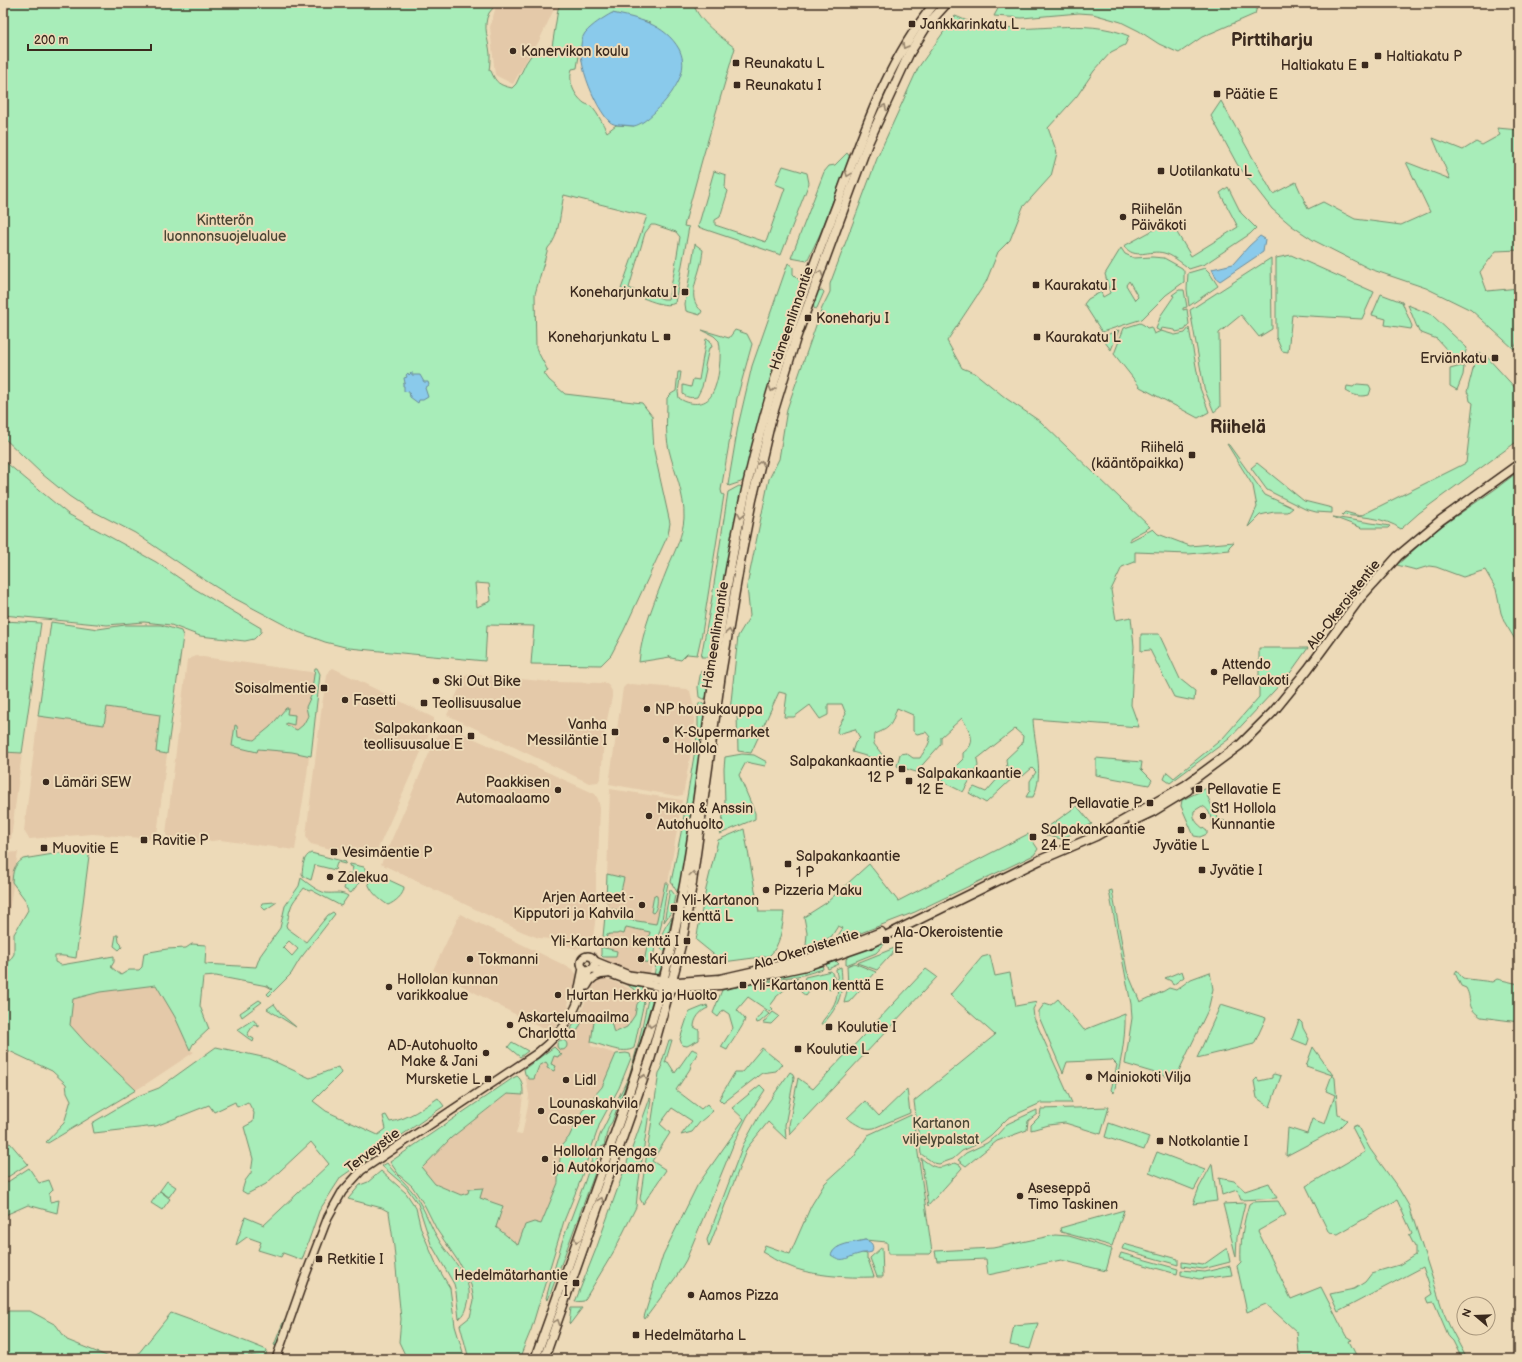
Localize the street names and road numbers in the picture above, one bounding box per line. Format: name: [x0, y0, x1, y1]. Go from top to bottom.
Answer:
street label: Hämeenlinnantie: [766, 264, 817, 372]
street label: Ala-Okeroistentie: [1303, 556, 1384, 653]
street label: Hämeenlinnantie: [699, 580, 732, 690]
street label: Ala-Okeroistentie: [751, 925, 861, 974]
street label: Terveystie: [342, 1124, 403, 1176]

